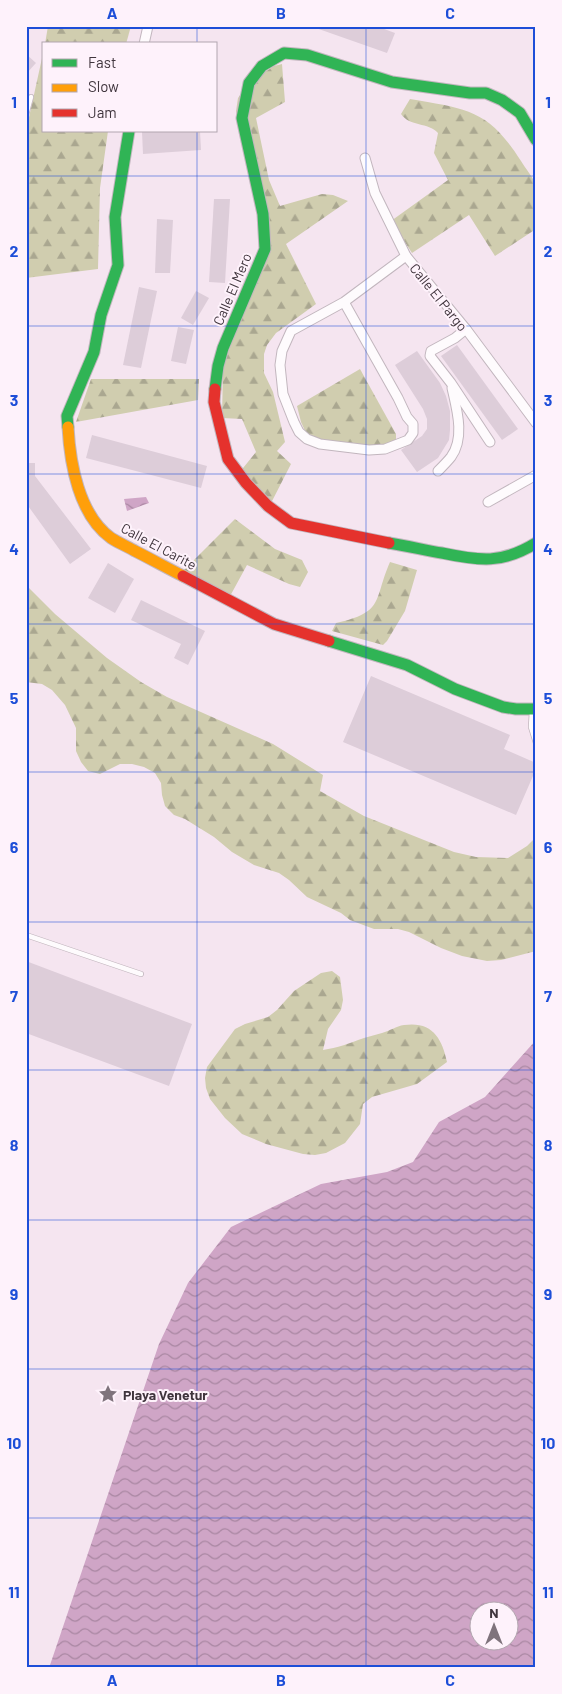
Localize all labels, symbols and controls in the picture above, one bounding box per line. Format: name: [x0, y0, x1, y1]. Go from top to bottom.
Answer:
text: A: [107, 3, 118, 22]
text: B: [276, 3, 286, 22]
text: C: [445, 3, 455, 22]
legend: [42, 42, 218, 132]
text: Fast: [88, 53, 116, 71]
text: Slow: [88, 77, 119, 95]
text: 1: [11, 92, 17, 111]
text: 1: [545, 92, 551, 111]
text: Jam: [88, 103, 117, 121]
text: 2: [10, 241, 19, 260]
text: 2: [544, 241, 553, 260]
street label: Calle El Mero: [209, 250, 255, 328]
street label: Calle El Pargo: [407, 260, 471, 334]
text: 3: [10, 390, 18, 409]
text: 3: [544, 390, 552, 409]
street label: Calle El Carite: [118, 519, 200, 573]
text: 4: [9, 539, 19, 558]
text: 4: [543, 539, 553, 558]
text: 5: [10, 688, 19, 707]
text: 5: [544, 688, 553, 707]
text: 6: [10, 837, 19, 856]
text: 6: [544, 837, 553, 856]
text: 7: [10, 986, 18, 1005]
text: 7: [544, 986, 552, 1005]
text: 8: [10, 1135, 19, 1154]
text: 8: [544, 1135, 553, 1154]
text: 9: [10, 1284, 18, 1303]
text: 9: [544, 1284, 552, 1303]
place icon: Playa Venetur: [97, 1383, 119, 1405]
place label: Playa Venetur: [123, 1386, 208, 1403]
text: 10: [7, 1433, 21, 1452]
text: 10: [541, 1433, 555, 1452]
text: 11: [8, 1582, 20, 1601]
text: 11: [542, 1582, 554, 1601]
north arrow: [470, 1602, 520, 1652]
text: N: [489, 1604, 499, 1621]
text: A: [107, 1670, 118, 1689]
text: B: [276, 1670, 286, 1689]
text: C: [445, 1670, 455, 1689]

